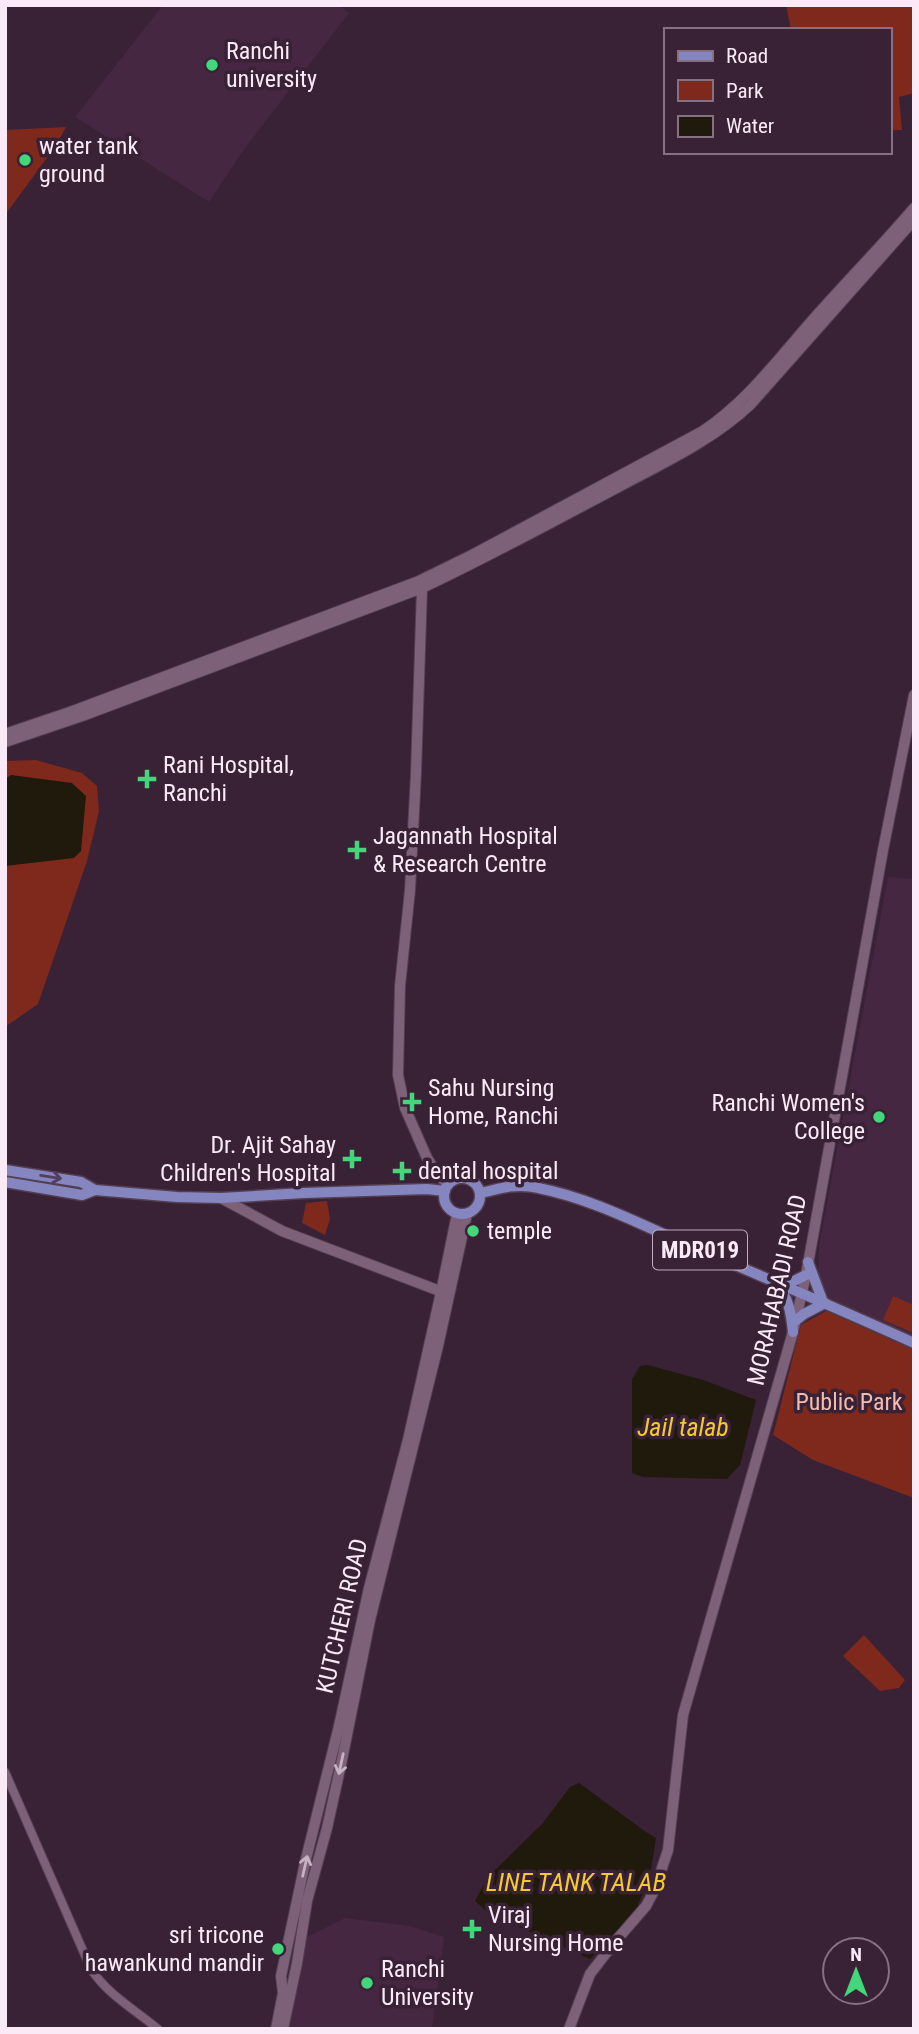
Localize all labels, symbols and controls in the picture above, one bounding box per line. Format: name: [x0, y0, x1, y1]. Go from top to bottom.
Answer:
legend: [664, 28, 891, 154]
place label: Ranchi university: [226, 37, 317, 93]
text: Road: [726, 44, 768, 68]
marker: Ranchi university: [204, 57, 220, 73]
text: Park: [726, 79, 764, 103]
text: Water: [726, 114, 774, 138]
place label: water tank ground: [39, 132, 138, 188]
marker: water tank ground: [17, 152, 33, 168]
place label: Rani Hospital, Ranchi: [163, 751, 294, 807]
marker: Rani Hospital, Ranchi: [137, 769, 157, 789]
place label: Jagannath Hospital & Research Centre: [373, 822, 558, 878]
marker: Jagannath Hospital & Research Centre: [347, 840, 367, 860]
place label: Sahu Nursing Home, Ranchi: [428, 1074, 559, 1130]
place label: Ranchi Women's College: [712, 1089, 865, 1145]
marker: Sahu Nursing Home, Ranchi: [402, 1092, 422, 1112]
marker: Ranchi Women's College: [871, 1109, 887, 1125]
place label: Dr. Ajit Sahay Children's Hospital: [160, 1131, 336, 1187]
marker: Dr. Ajit Sahay Children's Hospital: [342, 1149, 362, 1169]
place label: dental hospital: [418, 1157, 558, 1185]
marker: dental hospital: [392, 1161, 412, 1181]
one-way arrow: [39, 1171, 62, 1184]
street label: MORAHABADI ROAD: [741, 1192, 813, 1388]
place label: temple: [487, 1217, 552, 1245]
marker: temple: [465, 1223, 481, 1239]
road number: MDR019: [653, 1231, 747, 1270]
park label: Public Park: [795, 1388, 903, 1416]
water label: Jail talab: [637, 1412, 729, 1442]
street label: KUTCHERI ROAD: [311, 1536, 373, 1696]
one-way arrow: [334, 1752, 348, 1775]
one-way arrow: [299, 1855, 312, 1878]
water label: LINE TANK TALAB: [486, 1867, 667, 1897]
place label: Viraj Nursing Home: [488, 1901, 623, 1957]
marker: Viraj Nursing Home: [462, 1919, 482, 1939]
place label: sri tricone hawankund mandir: [85, 1921, 264, 1977]
north arrow: [821, 1936, 891, 2006]
marker: sri tricone hawankund mandir: [270, 1941, 286, 1957]
text: N: [850, 1943, 862, 1966]
place label: Ranchi University: [381, 1955, 474, 2011]
marker: Ranchi University: [359, 1975, 375, 1991]

